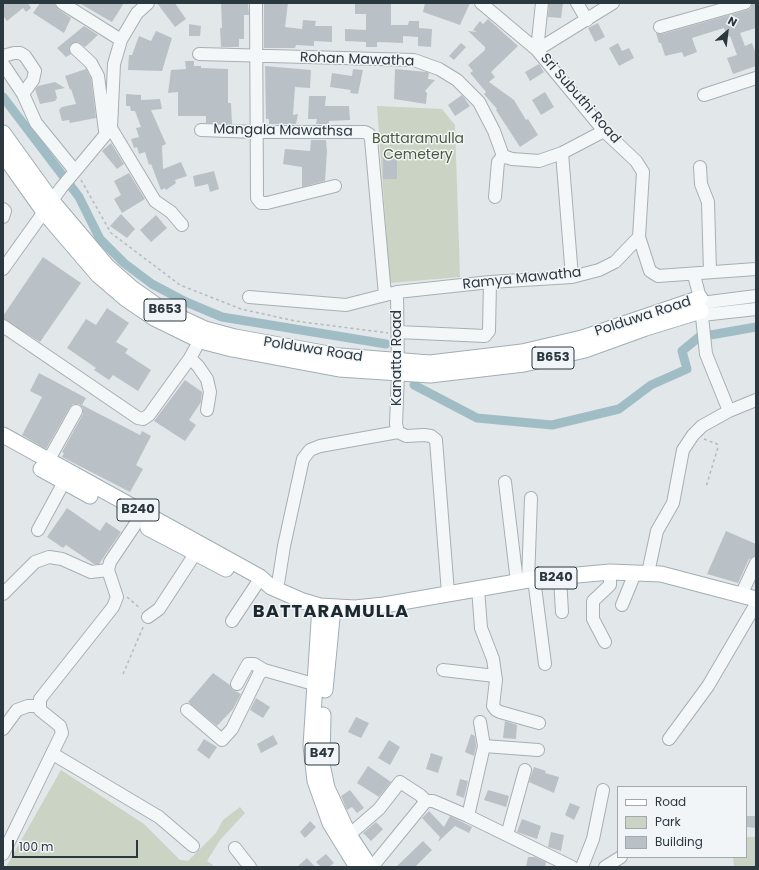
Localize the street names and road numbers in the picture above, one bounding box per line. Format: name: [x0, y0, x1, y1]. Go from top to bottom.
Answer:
street label: Rohan Mawatha: [299, 50, 415, 70]
street label: Sri Subuthi Road: [536, 51, 624, 147]
street label: Mangala Mawathsa: [213, 121, 353, 141]
street label: Ramya Mawatha: [462, 264, 582, 294]
street label: Polduwa Road: [593, 294, 693, 340]
road number: B653: [144, 299, 186, 321]
street label: Kanatta Road: [389, 310, 405, 406]
street label: Polduwa Road: [262, 334, 364, 366]
road number: B653: [532, 347, 574, 369]
road number: B240: [117, 499, 159, 521]
road number: B240: [535, 567, 577, 589]
road number: B47: [305, 743, 339, 765]

